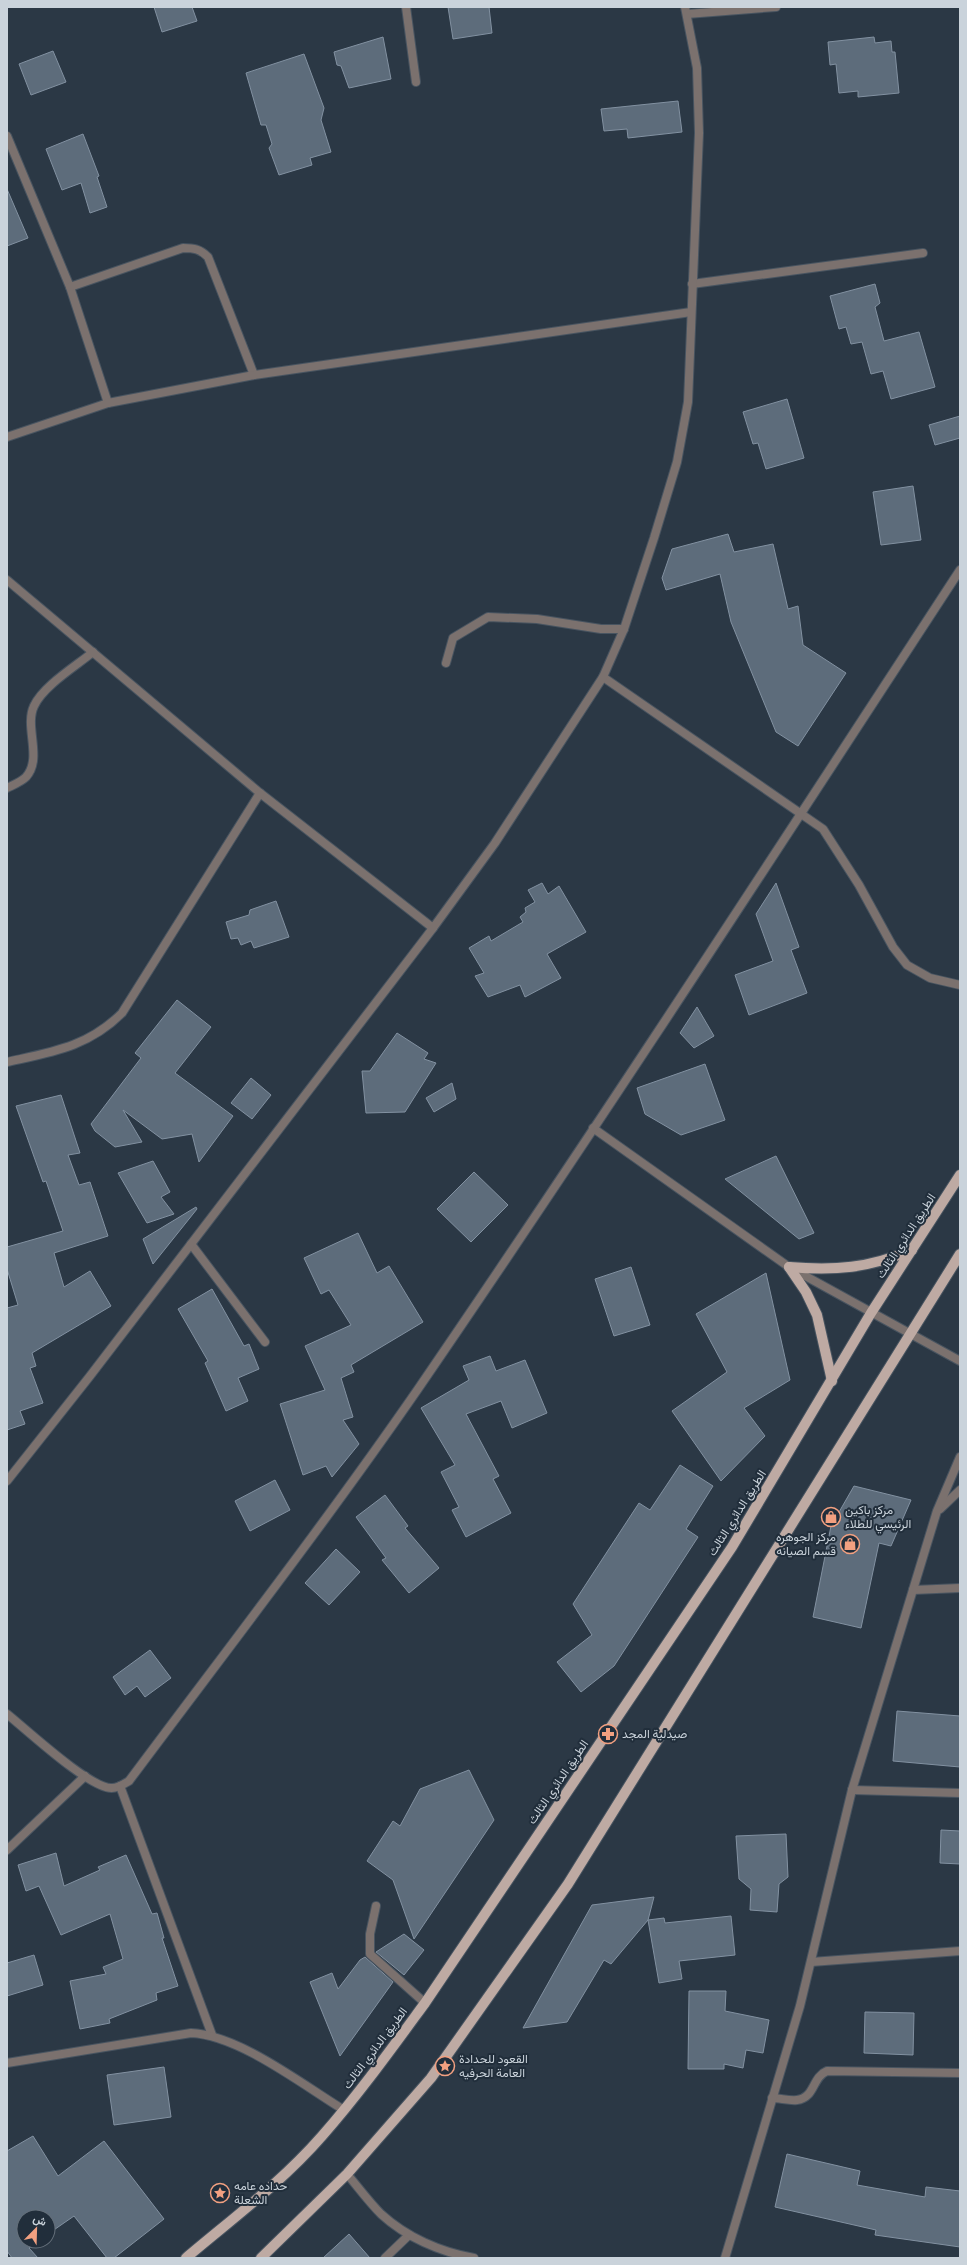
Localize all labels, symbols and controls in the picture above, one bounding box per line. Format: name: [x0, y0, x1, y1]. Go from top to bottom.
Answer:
street label: الطريق الدائري الثالث: [873, 1191, 941, 1283]
street label: الطريق الدائري الثالث: [705, 1468, 772, 1560]
place label: مركز باكين الرئيسي للطلاء: [845, 1503, 911, 1534]
shop icon: مركز باكين الرئيسي للطلاء: [820, 1506, 842, 1528]
place label: مركز الجوهره قسم الصيانه: [776, 1530, 836, 1559]
shop icon: مركز الجوهره قسم الصيانه: [839, 1533, 861, 1555]
pharmacy icon: صيدلية المجد: [597, 1723, 619, 1745]
place label: صيدلية المجد: [622, 1727, 687, 1741]
street label: الطريق الدائري الثالث: [525, 1737, 594, 1828]
street label: الطريق الدائري الثالث: [340, 2005, 413, 2093]
place label: القعود للحدادة العامة الحرفيه: [459, 2052, 528, 2081]
place icon: القعود للحدادة العامة الحرفيه: [434, 2055, 456, 2077]
place label: حداده عامه الشعلة: [234, 2179, 287, 2207]
place icon: حداده عامه الشعلة: [209, 2182, 231, 2204]
north arrow: [16, 2209, 56, 2249]
text: ش: [31, 2212, 48, 2229]

